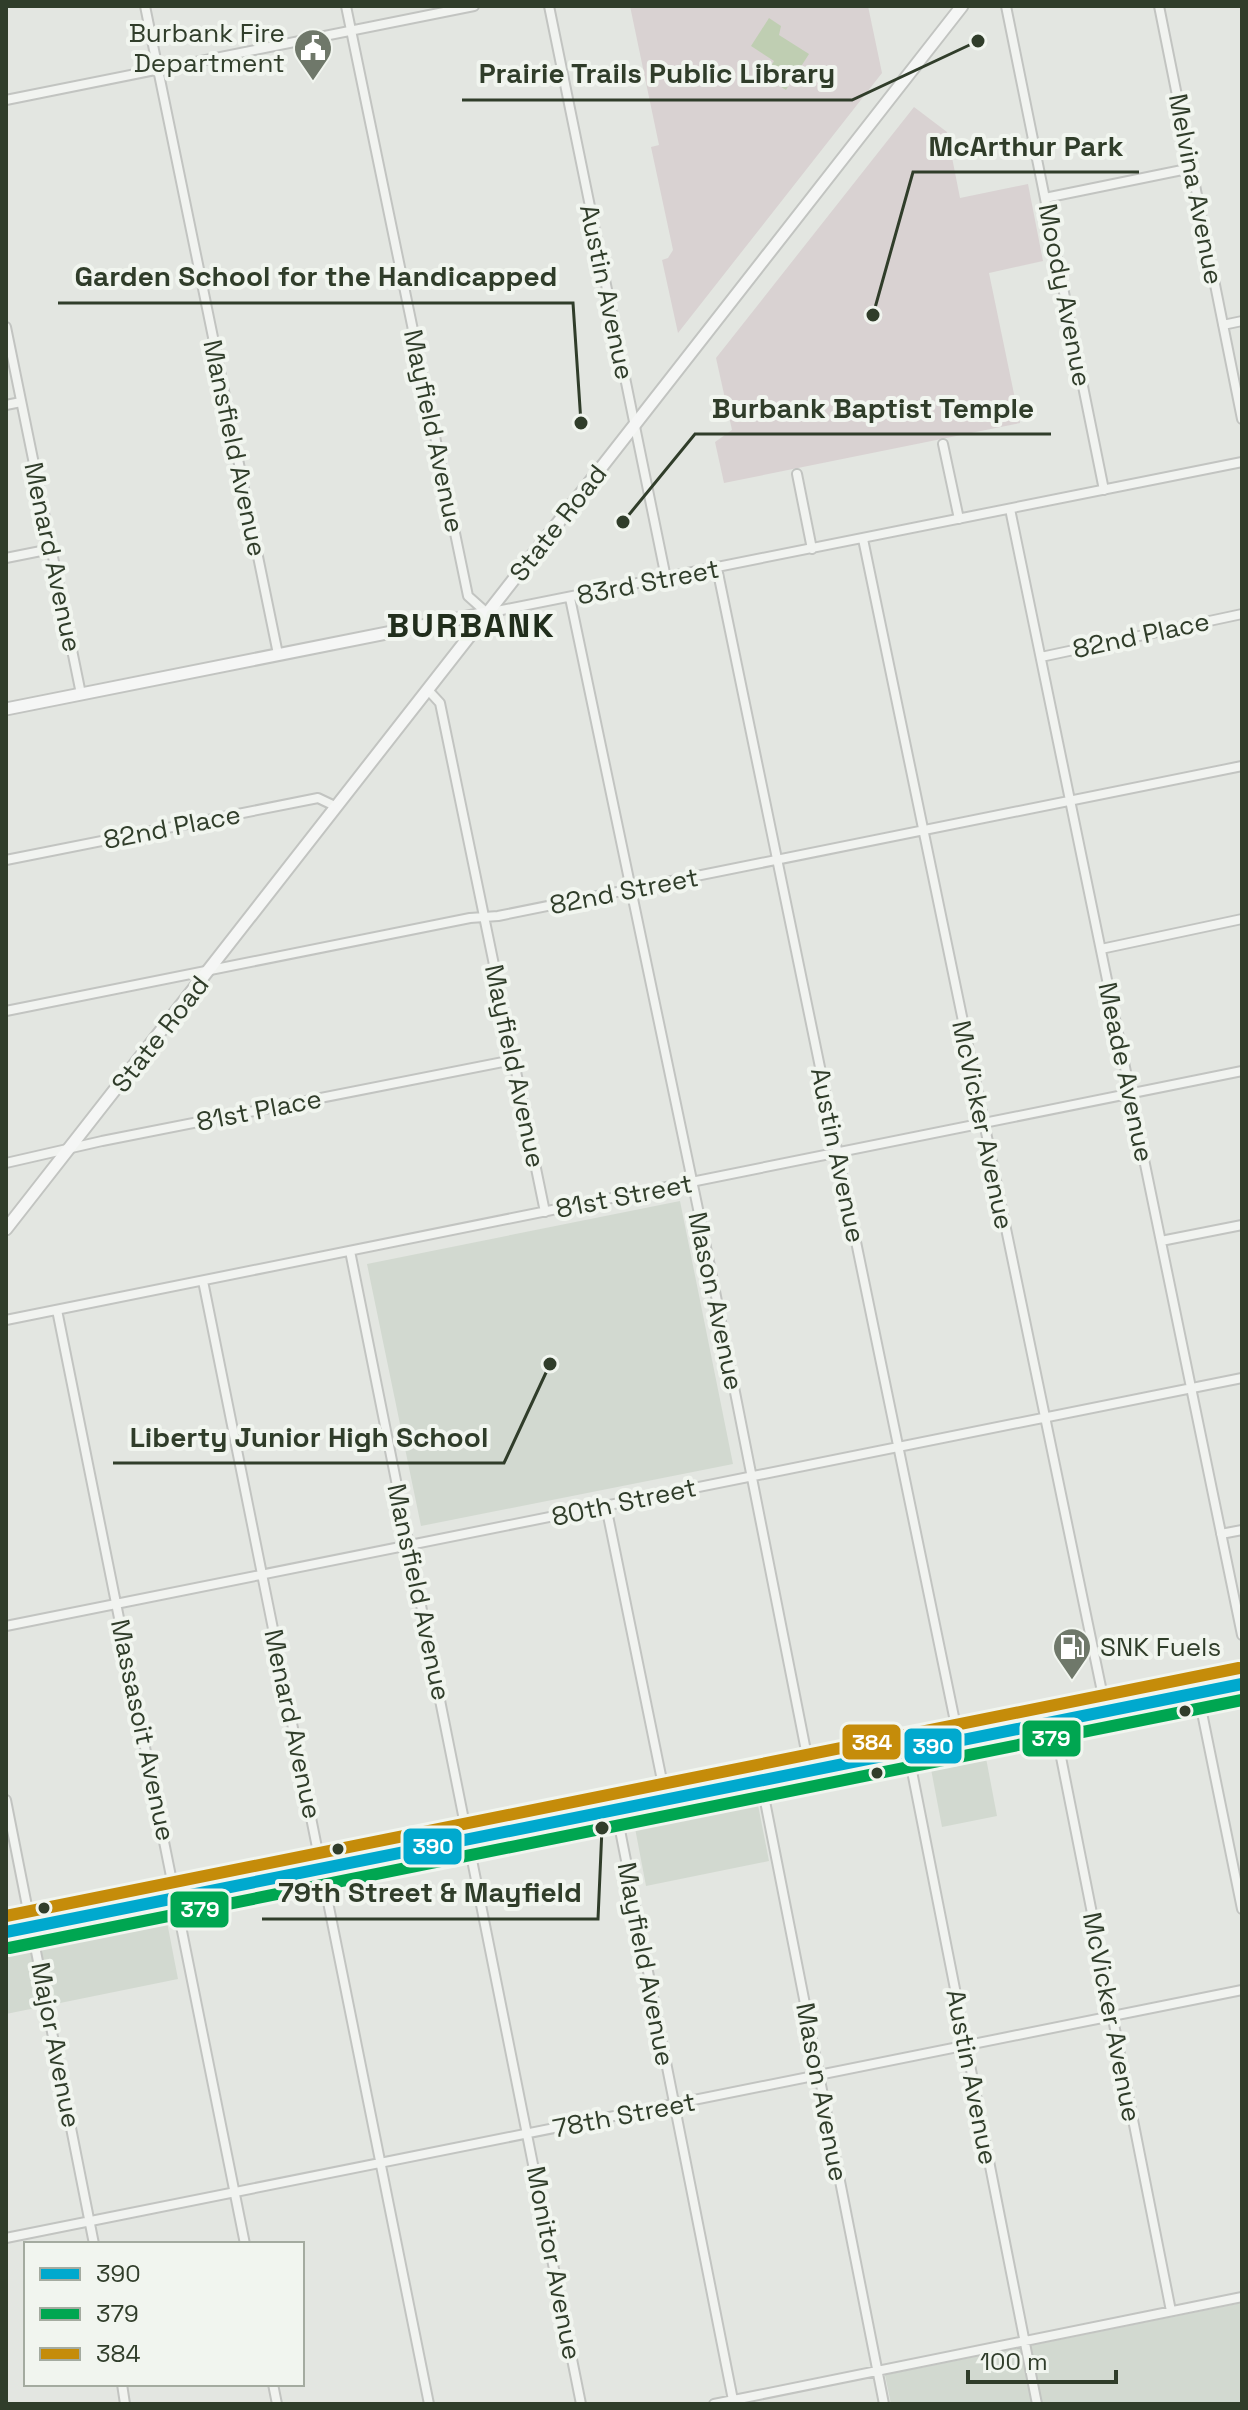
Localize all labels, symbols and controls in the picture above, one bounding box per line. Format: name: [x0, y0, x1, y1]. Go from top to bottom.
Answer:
place label: Burbank Fire Department: [129, 16, 285, 80]
public building icon: Burbank Fire Department: [292, 27, 334, 82]
callout: Prairie Trails Public Library: [462, 48, 852, 100]
text: Prairie Trails Public Library: [479, 55, 835, 91]
street label: Melvina Avenue: [1161, 91, 1231, 287]
callout: McArthur Park: [913, 120, 1139, 172]
text: McArthur Park: [929, 128, 1124, 164]
street label: Austin Avenue: [572, 201, 642, 383]
street label: Moody Avenue: [1031, 201, 1099, 389]
callout: Garden School for the Handicapped: [58, 251, 573, 303]
text: Garden School for the Handicapped: [75, 258, 557, 294]
street label: Mayfield Avenue: [396, 326, 472, 536]
street label: Mansfield Avenue: [195, 337, 275, 559]
callout: Burbank Baptist Temple: [695, 382, 1051, 434]
text: Burbank Baptist Temple: [712, 390, 1034, 426]
street label: State Road: [502, 458, 614, 588]
street label: Menard Avenue: [16, 459, 90, 655]
street label: 83rd Street: [574, 552, 722, 612]
district label: BURBANK: [387, 604, 555, 647]
street label: 82nd Place: [1070, 604, 1212, 666]
street label: 82nd Place: [101, 797, 243, 857]
street label: 82nd Street: [547, 860, 701, 922]
street label: Mayfield Avenue: [477, 961, 553, 1171]
street label: State Road: [104, 969, 216, 1099]
street label: Meade Avenue: [1090, 979, 1162, 1165]
street label: McVicker Avenue: [944, 1017, 1022, 1233]
street label: Austin Avenue: [803, 1064, 873, 1246]
street label: 81st Place: [194, 1081, 324, 1139]
street label: 81st Street: [553, 1166, 695, 1226]
street label: Mason Avenue: [681, 1209, 751, 1393]
callout: Liberty Junior High School: [113, 1411, 504, 1463]
text: Liberty Junior High School: [130, 1419, 488, 1455]
street label: 80th Street: [549, 1470, 699, 1534]
street label: Mansfield Avenue: [379, 1481, 459, 1703]
street label: Massasoit Avenue: [103, 1616, 183, 1844]
street label: Menard Avenue: [256, 1626, 330, 1822]
fuel station icon: SNK Fuels: [1051, 1626, 1093, 1681]
place label: SNK Fuels: [1100, 1630, 1221, 1664]
unlabelled marker: [1177, 1703, 1193, 1719]
line badge: 379: [1021, 1719, 1082, 1758]
line badge: 384: [841, 1723, 902, 1761]
text: 379: [1031, 1724, 1071, 1752]
line badge: 390: [903, 1727, 963, 1765]
text: 384: [852, 1728, 892, 1756]
text: 390: [912, 1732, 954, 1760]
unlabelled marker: [869, 1765, 885, 1781]
line badge: 390: [402, 1827, 463, 1866]
text: 390: [412, 1832, 454, 1860]
unlabelled marker: [330, 1841, 346, 1857]
street label: Mayfield Avenue: [610, 1859, 682, 2069]
callout: 79th Street & Mayfield: [262, 1867, 598, 1919]
text: 79th Street & Mayfield: [278, 1874, 582, 1910]
line badge: 379: [169, 1890, 230, 1929]
text: 379: [180, 1895, 220, 1923]
unlabelled marker: [36, 1900, 52, 1916]
street label: McVicker Avenue: [1075, 1909, 1149, 2125]
street label: Major Avenue: [23, 1959, 89, 2131]
street label: Austin Avenue: [938, 1986, 1006, 2168]
street label: Mason Avenue: [788, 2000, 856, 2184]
street label: 78th Street: [550, 2084, 698, 2146]
street label: Monitor Avenue: [519, 2163, 589, 2363]
legend: [24, 2242, 304, 2386]
text: 390: [96, 2258, 141, 2289]
text: 379: [96, 2298, 139, 2329]
scale bar: [968, 2334, 1116, 2384]
text: 384: [96, 2338, 140, 2369]
text: 100 m: [980, 2346, 1048, 2377]

